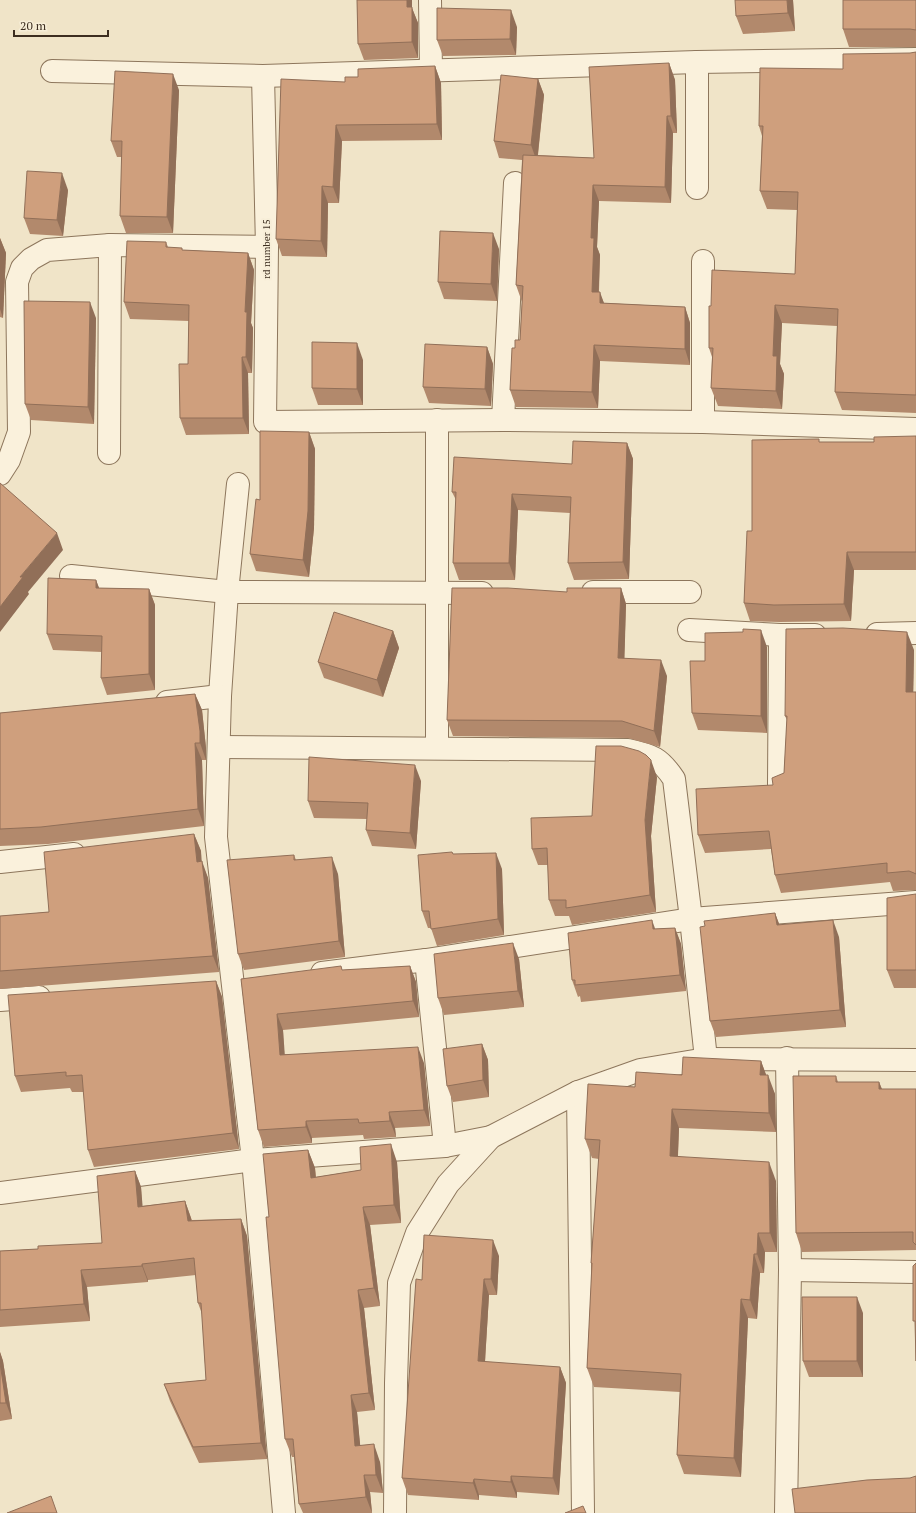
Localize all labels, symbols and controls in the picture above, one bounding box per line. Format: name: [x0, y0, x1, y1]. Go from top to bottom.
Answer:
scale bar: [14, 12, 108, 38]
text: 20 m: [20, 18, 47, 33]
street label: rd number 15: [260, 219, 273, 279]

